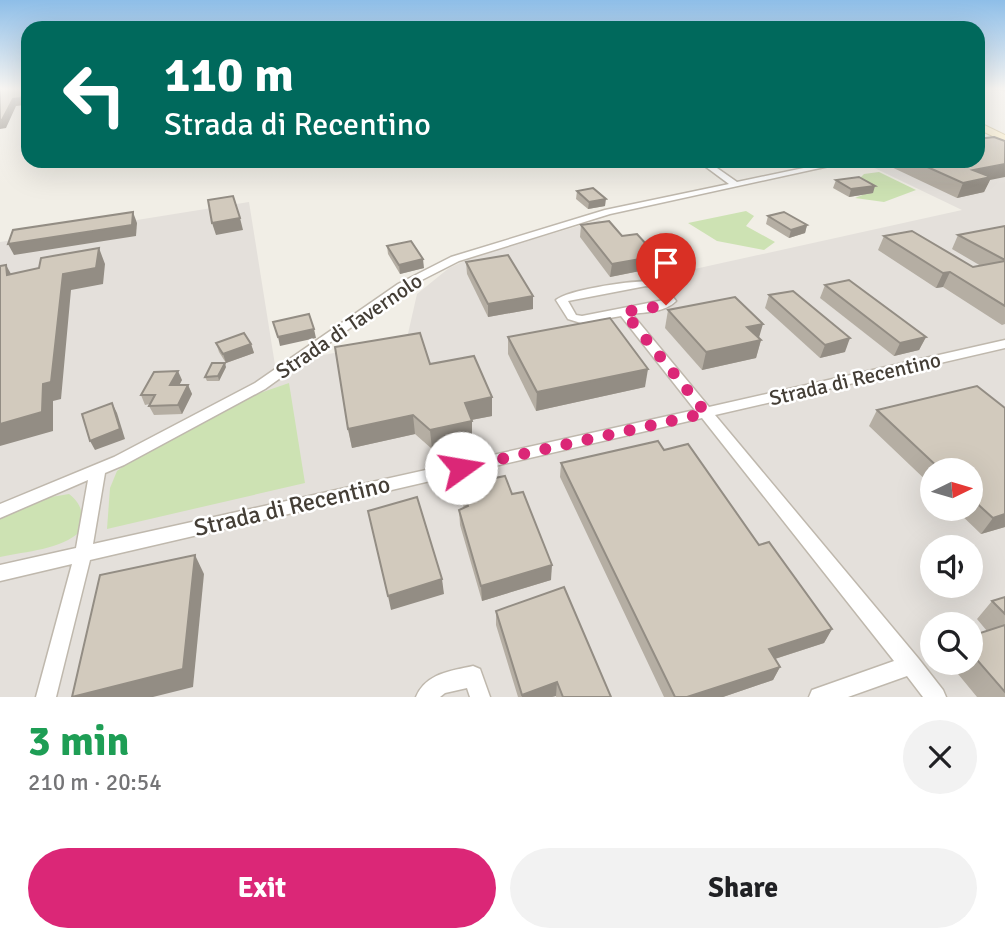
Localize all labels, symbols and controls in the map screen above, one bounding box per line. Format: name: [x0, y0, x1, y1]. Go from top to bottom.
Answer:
text: 110 m: [164, 45, 294, 105]
icon: left: [49, 49, 140, 140]
text: Strada di Recentino: [164, 105, 431, 144]
pin: [636, 233, 696, 305]
icon: arrive: [647, 244, 685, 282]
street label: Strada di Tavernolo: [271, 267, 427, 385]
street label: Strada di Recentino: [767, 347, 943, 411]
position arrow: [424, 431, 498, 505]
north arrow: [920, 458, 984, 522]
map controls: [920, 458, 983, 675]
street label: Strada di Recentino: [191, 469, 393, 543]
button: sound: [920, 535, 983, 598]
button: search: [920, 612, 983, 675]
text: 3 min: [28, 716, 129, 767]
button: close: [903, 720, 977, 794]
text: 210 m · 20:54: [28, 768, 162, 797]
button: Exit: [28, 848, 496, 928]
button: Share: [510, 848, 977, 928]

